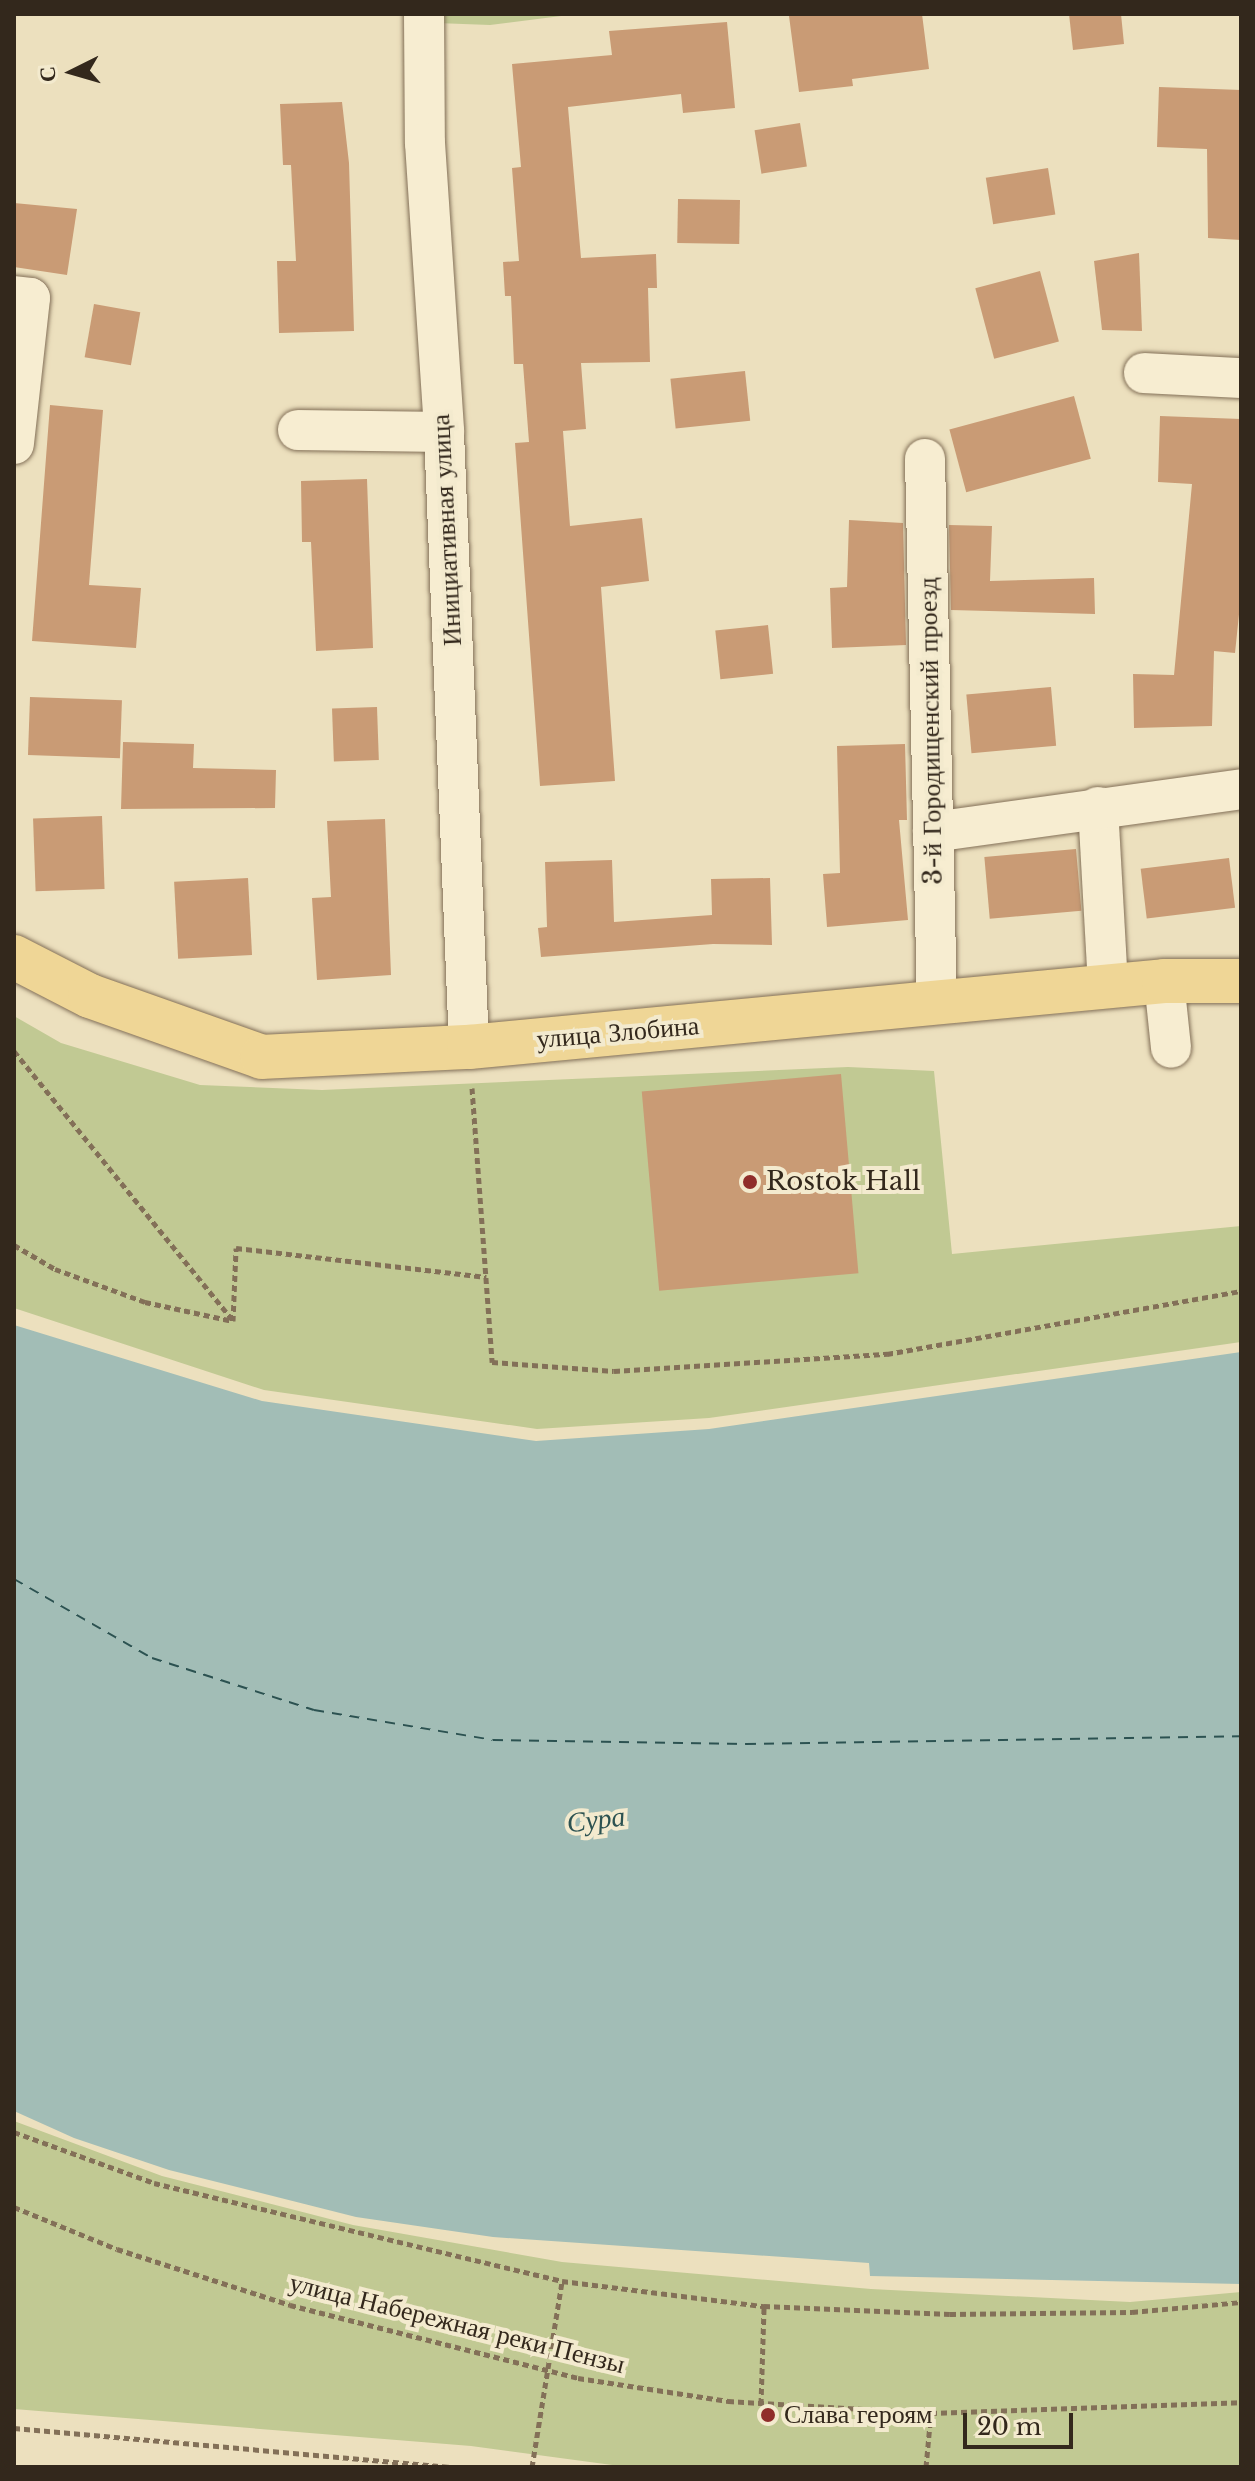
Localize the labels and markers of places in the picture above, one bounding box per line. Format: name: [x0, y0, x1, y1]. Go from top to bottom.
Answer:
place label: Rostok Hall: [766, 1166, 921, 1198]
marker: Rostok Hall: [741, 1173, 759, 1191]
place label: Слава героям: [784, 2399, 933, 2431]
marker: Слава героям: [759, 2406, 777, 2424]

